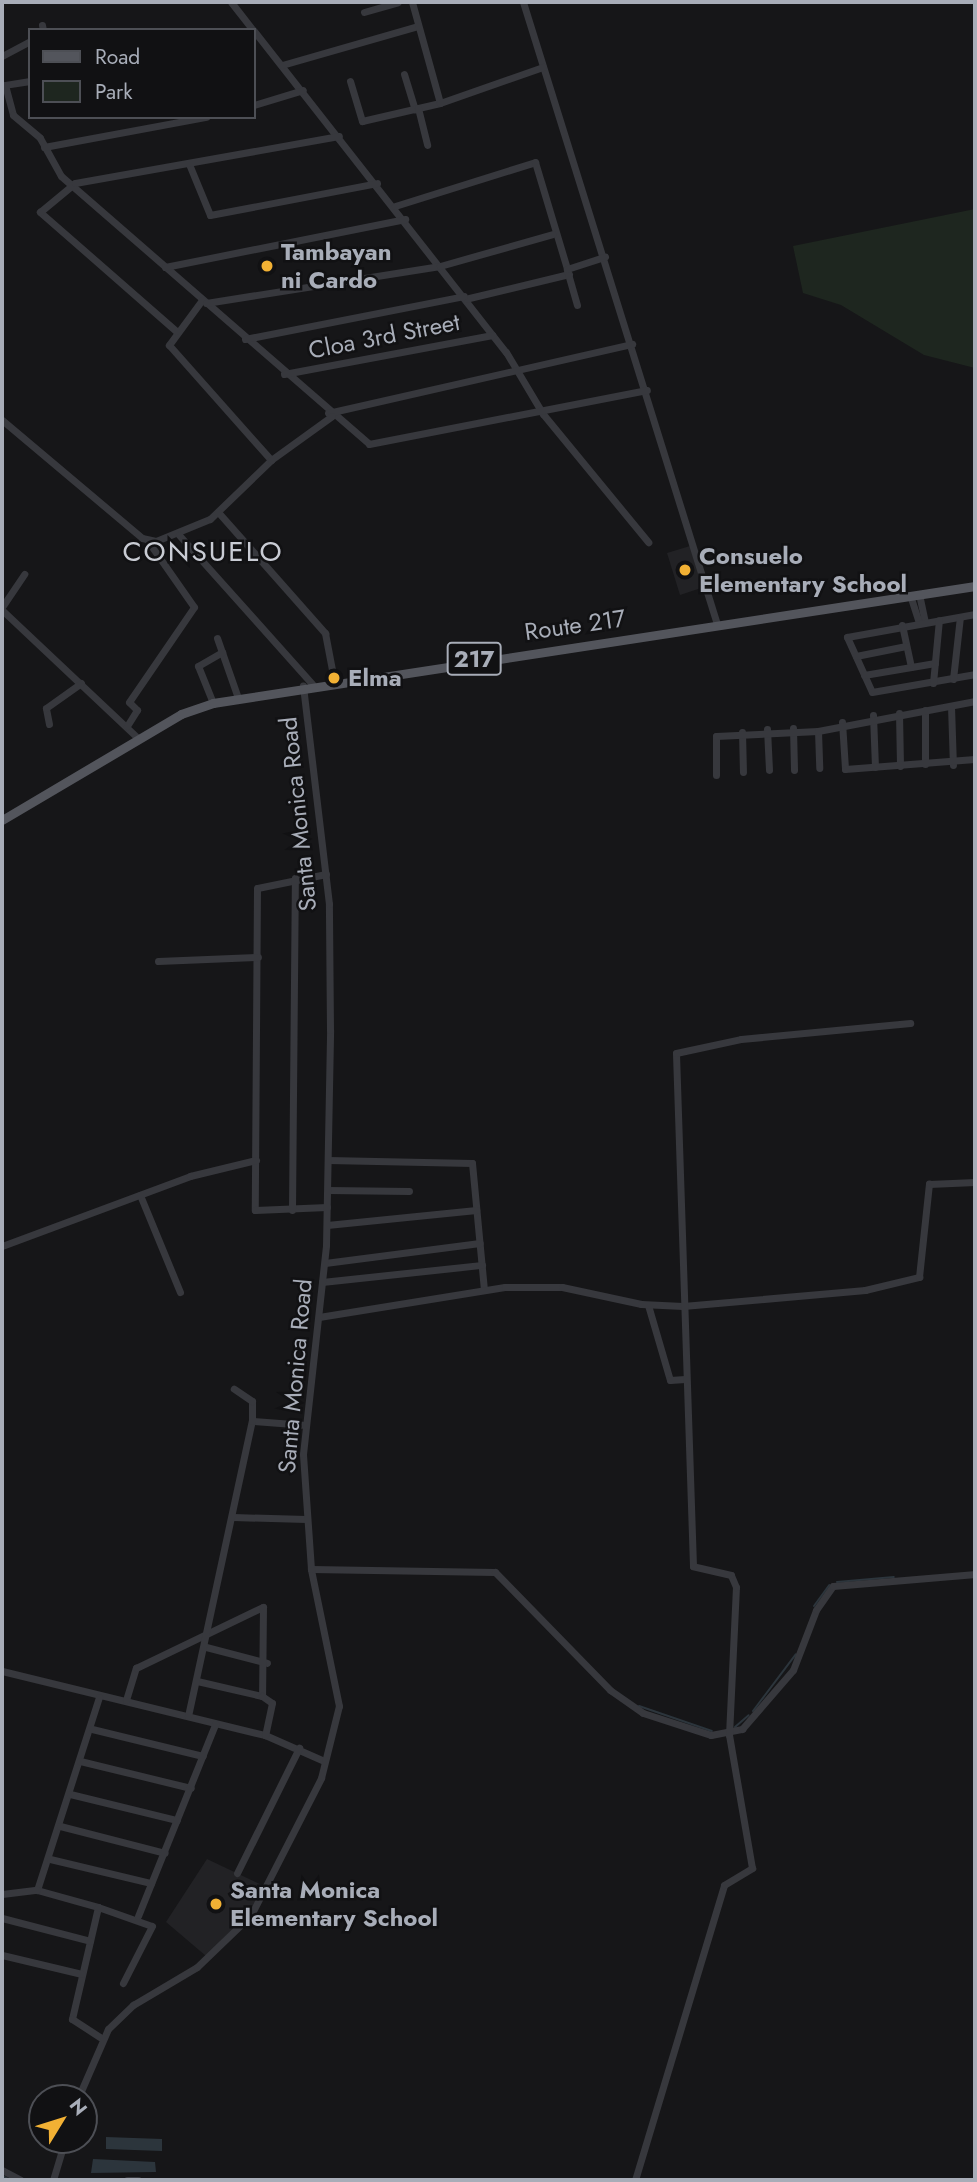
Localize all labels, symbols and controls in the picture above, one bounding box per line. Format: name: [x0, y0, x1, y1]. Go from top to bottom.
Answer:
legend: [28, 28, 256, 119]
text: Road: [95, 42, 140, 72]
text: Park: [95, 77, 132, 107]
place label: Tambayan ni Cardo: [281, 238, 392, 294]
marker: Tambayan ni Cardo: [259, 258, 275, 274]
street label: Cloa 3rd Street: [306, 307, 462, 365]
district label: CONSUELO: [123, 535, 283, 569]
place label: Consuelo Elementary School: [699, 542, 907, 598]
marker: Consuelo Elementary School: [677, 562, 693, 578]
street label: Route 217: [523, 604, 627, 646]
road number: 217: [446, 639, 502, 678]
place label: Elma: [348, 664, 402, 692]
marker: Elma: [326, 670, 342, 686]
street label: Santa Monica Road: [273, 715, 323, 913]
street label: Santa Monica Road: [272, 1278, 318, 1474]
place label: Santa Monica Elementary School: [230, 1876, 438, 1932]
marker: Santa Monica Elementary School: [208, 1896, 224, 1912]
north arrow: [28, 2084, 98, 2154]
text: N: [63, 2093, 94, 2121]

